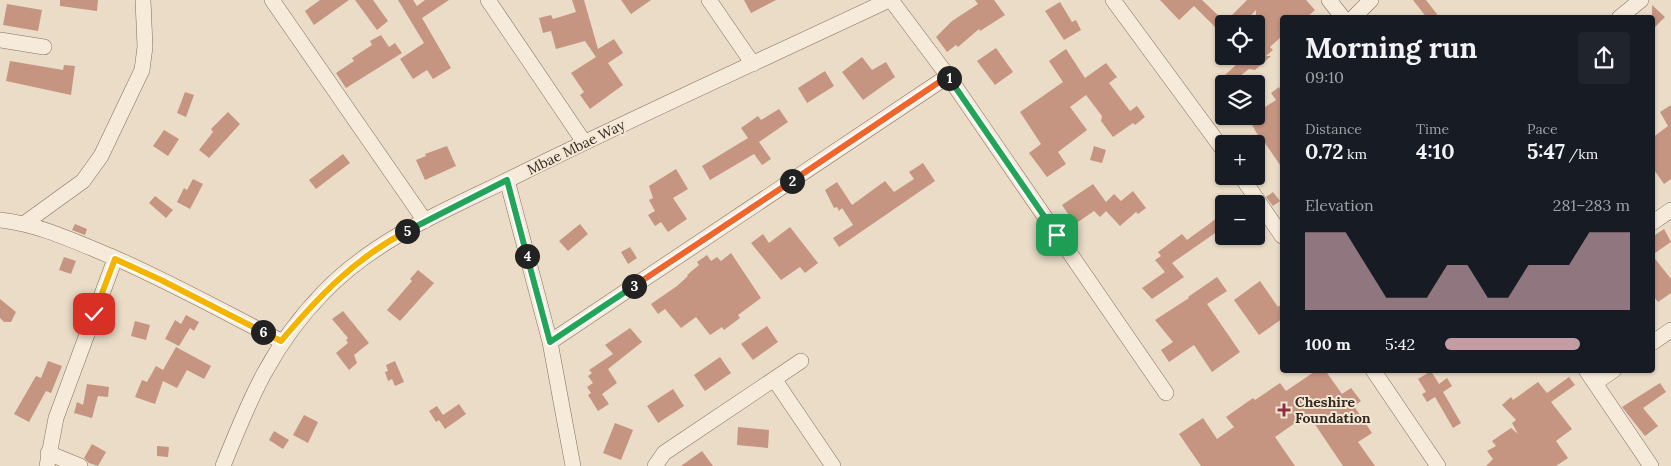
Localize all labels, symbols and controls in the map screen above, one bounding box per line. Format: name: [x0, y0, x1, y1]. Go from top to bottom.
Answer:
map controls: [1215, 15, 1265, 245]
button: locate: [1215, 15, 1265, 65]
text: Morning run: [1305, 30, 1477, 66]
button: share: [1578, 32, 1630, 84]
pin: 1: [936, 66, 962, 90]
text: 09:10: [1305, 67, 1344, 87]
text: 1: [947, 69, 952, 87]
button: layers: [1215, 75, 1265, 125]
street label: Mbae Mbae Way: [524, 115, 629, 179]
text: Distance: [1305, 120, 1362, 138]
text: Time: [1416, 120, 1449, 138]
text: Pace: [1527, 120, 1558, 138]
button: +: [1215, 135, 1265, 185]
text: 0.72: [1305, 138, 1343, 165]
text: 4:10: [1416, 138, 1455, 165]
text: 5:47: [1527, 138, 1565, 165]
text: km: [1343, 145, 1367, 163]
text: /km: [1565, 145, 1598, 163]
pin: 2: [780, 168, 804, 194]
text: 2: [789, 172, 796, 190]
button: −: [1215, 195, 1265, 245]
text: Elevation: [1305, 195, 1374, 215]
text: 281–283 m: [1553, 195, 1630, 215]
pin: [1036, 214, 1078, 256]
pin: 5: [394, 218, 420, 244]
icon: arrive: [1043, 221, 1071, 249]
text: 5: [404, 222, 411, 240]
pin: 4: [514, 244, 540, 268]
text: 4: [524, 247, 531, 265]
pin: 3: [622, 274, 646, 298]
text: 3: [631, 277, 638, 295]
pin: [73, 293, 115, 335]
icon: check: [80, 300, 108, 328]
pin: 6: [250, 320, 276, 344]
text: 6: [259, 323, 268, 341]
text: 100 m: [1305, 334, 1351, 354]
text: 5:42: [1385, 334, 1415, 354]
place label: Cheshire Foundation: [1295, 393, 1371, 427]
marker: Cheshire Foundation: [1277, 403, 1291, 417]

